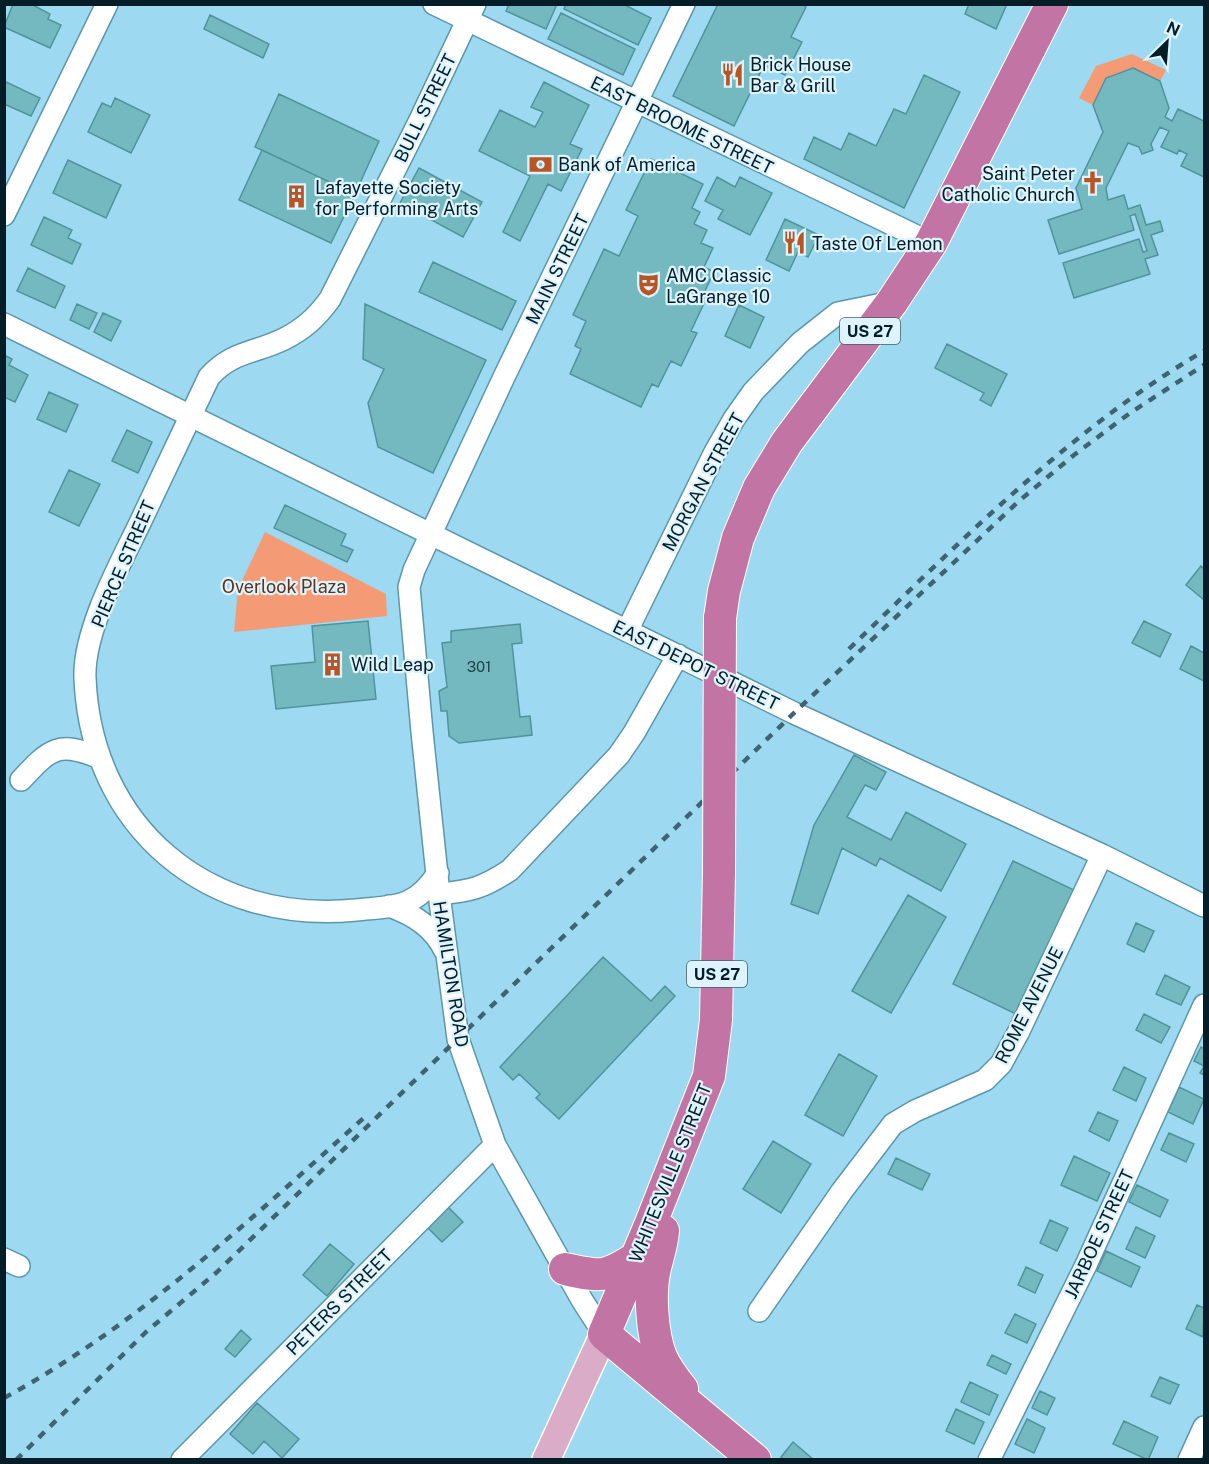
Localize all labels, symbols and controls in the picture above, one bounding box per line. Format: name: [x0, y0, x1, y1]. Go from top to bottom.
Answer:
north arrow: [1137, 12, 1197, 72]
text: N: [1163, 18, 1183, 40]
street label: BULL STREET: [390, 50, 460, 166]
place label: Brick House Bar & Grill: [750, 54, 851, 96]
restaurant icon: Brick House Bar & Grill: [719, 61, 745, 87]
street label: EAST BROOME STREET: [587, 72, 777, 179]
bank icon: Bank of America: [527, 151, 553, 177]
place label: Bank of America: [558, 154, 696, 175]
place label: Saint Peter Catholic Church: [941, 163, 1075, 205]
church icon: Saint Peter Catholic Church: [1080, 170, 1106, 196]
place label: Lafayette Society for Performing Arts: [315, 177, 478, 219]
building icon: Lafayette Society for Performing Arts: [284, 184, 310, 210]
street label: MAIN STREET: [521, 210, 593, 327]
restaurant icon: Taste Of Lemon: [781, 230, 807, 256]
place label: Taste Of Lemon: [812, 233, 943, 254]
place label: AMC Classic LaGrange 10: [666, 265, 772, 307]
theatre icon: AMC Classic LaGrange 10: [635, 272, 661, 298]
road number: US 27: [840, 318, 900, 344]
street label: MORGAN STREET: [658, 409, 748, 555]
street label: PIERCE STREET: [87, 497, 159, 631]
park label: Overlook Plaza: [222, 576, 346, 597]
street label: EAST DEPOT STREET: [610, 616, 783, 715]
building icon: Wild Leap: [320, 651, 346, 677]
place label: Wild Leap: [351, 654, 434, 675]
house number: 301: [467, 658, 491, 675]
street label: HAMILTON ROAD: [429, 899, 473, 1049]
street label: ROME AVENUE: [991, 943, 1067, 1067]
road number: US 27: [687, 961, 747, 987]
street label: WHITESVILLE STREET: [624, 1080, 716, 1266]
street label: JARBOE STREET: [1060, 1166, 1138, 1302]
street label: PETERS STREET: [282, 1244, 397, 1359]

